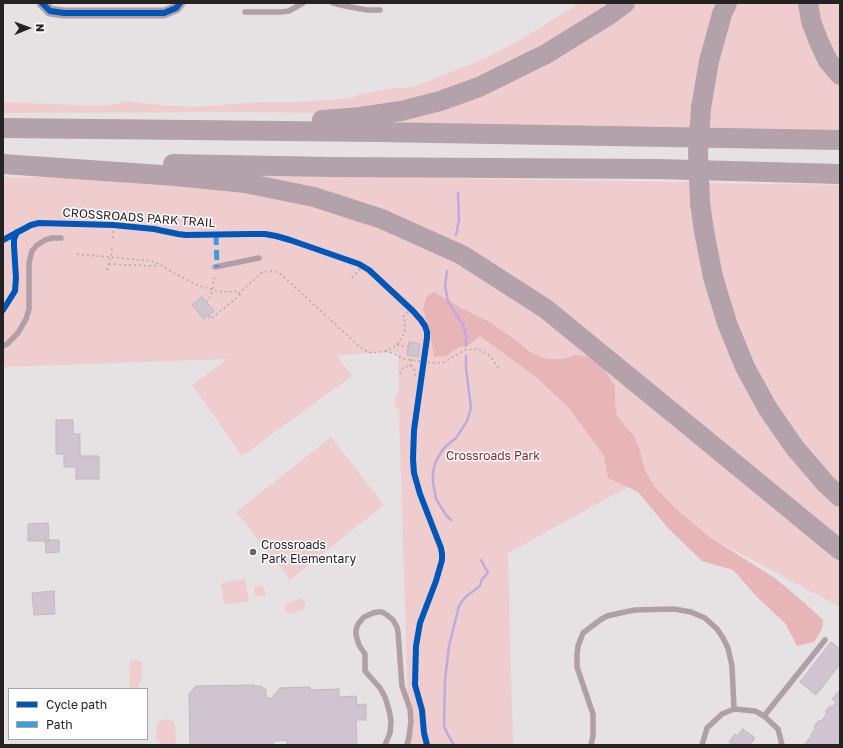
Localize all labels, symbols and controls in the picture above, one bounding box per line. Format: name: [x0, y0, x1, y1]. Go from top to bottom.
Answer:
north arrow: [8, 8, 48, 48]
text: N: [34, 23, 47, 32]
street label: CROSSROADS PARK TRAIL: [62, 205, 216, 231]
park label: Crossroads Park: [446, 449, 540, 463]
place label: Crossroads Park Elementary: [261, 538, 356, 566]
marker: Crossroads Park Elementary: [248, 547, 258, 557]
legend: [8, 688, 148, 740]
text: Cycle path: [46, 697, 107, 712]
text: Path: [46, 717, 73, 732]

